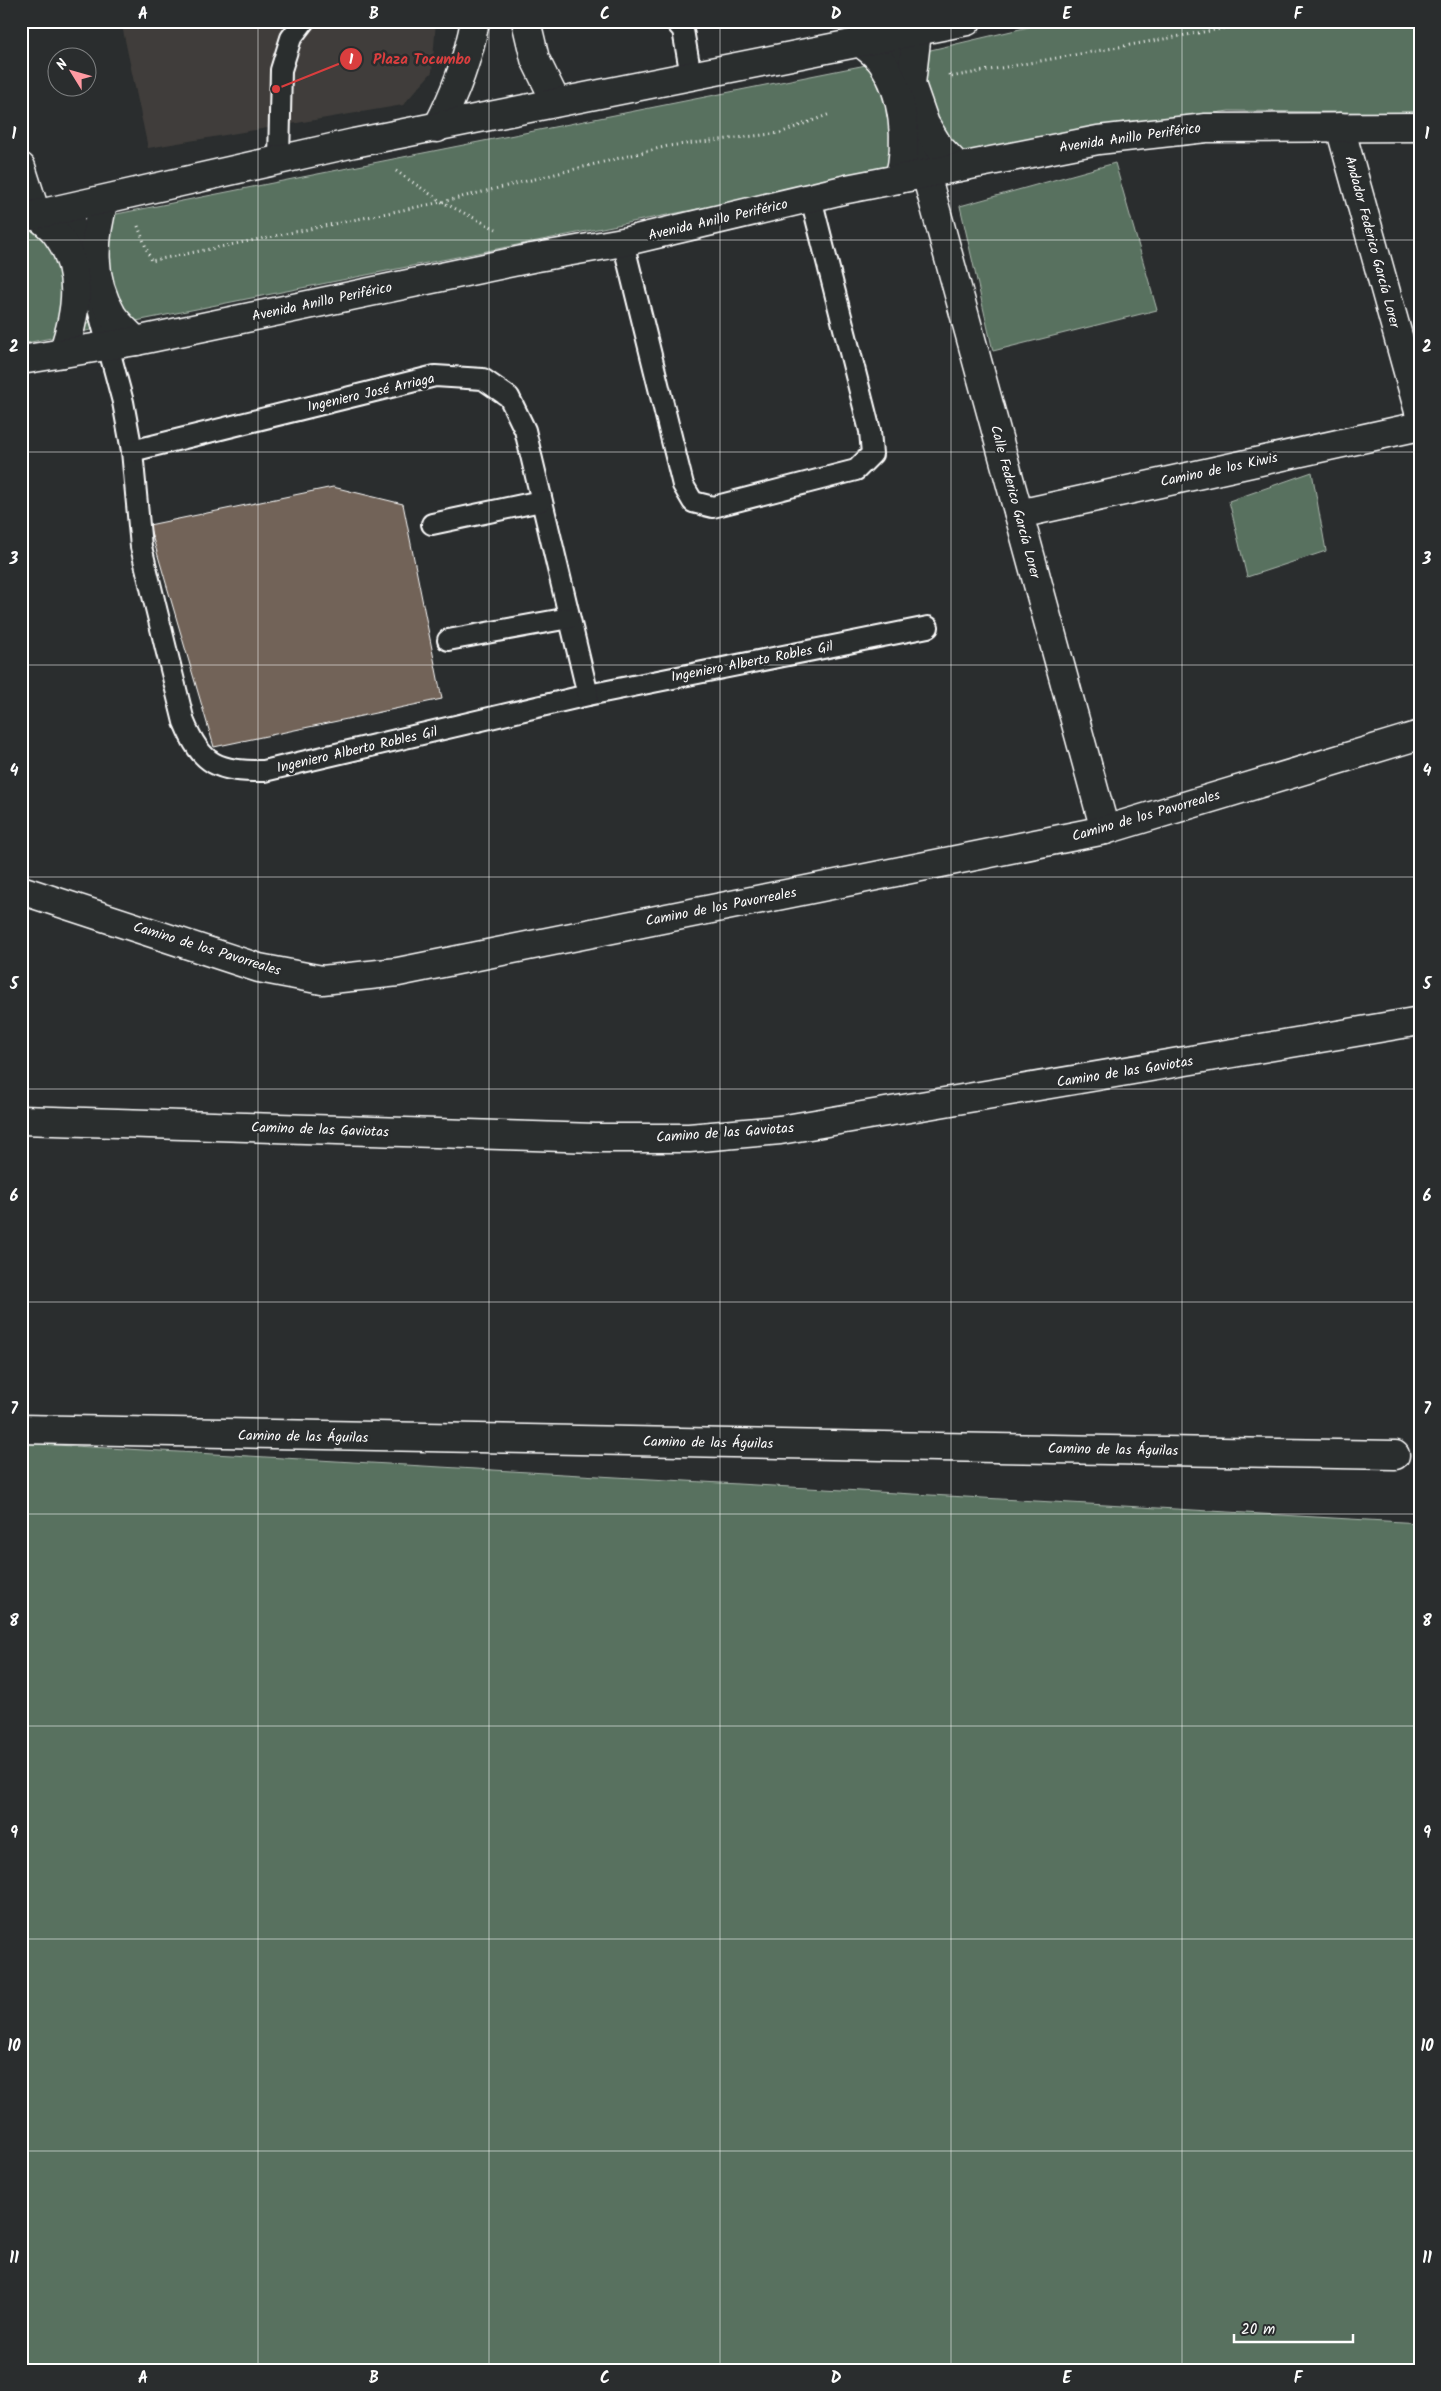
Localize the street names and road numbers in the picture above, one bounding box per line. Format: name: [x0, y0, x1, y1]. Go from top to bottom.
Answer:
street label: Avenida Anillo Periférico: [1058, 117, 1202, 159]
street label: Andador Federico García Lorer: [1338, 154, 1406, 332]
street label: Avenida Anillo Periférico: [646, 193, 790, 247]
street label: Avenida Anillo Periférico: [250, 276, 394, 328]
street label: Ingeniero José Arriaga: [305, 368, 437, 418]
street label: Calle Federico García Lorer: [984, 423, 1046, 582]
street label: Camino de los Kiwis: [1158, 447, 1280, 493]
street label: Ingeniero Alberto Robles Gil: [669, 635, 835, 688]
street label: Ingeniero Alberto Robles Gil: [274, 721, 440, 779]
street label: Camino de los Pavorreales: [1069, 784, 1223, 848]
street label: Camino de los Pavorreales: [644, 882, 798, 932]
street label: Camino de los Pavorreales: [130, 916, 284, 982]
street label: Camino de las Gaviotas: [1055, 1050, 1195, 1094]
street label: Camino de las Gaviotas: [251, 1117, 389, 1143]
street label: Camino de las Gaviotas: [655, 1117, 795, 1149]
street label: Camino de las Águilas: [238, 1425, 368, 1449]
street label: Camino de las Águilas: [643, 1431, 773, 1455]
street label: Camino de las Águilas: [1048, 1438, 1178, 1462]

